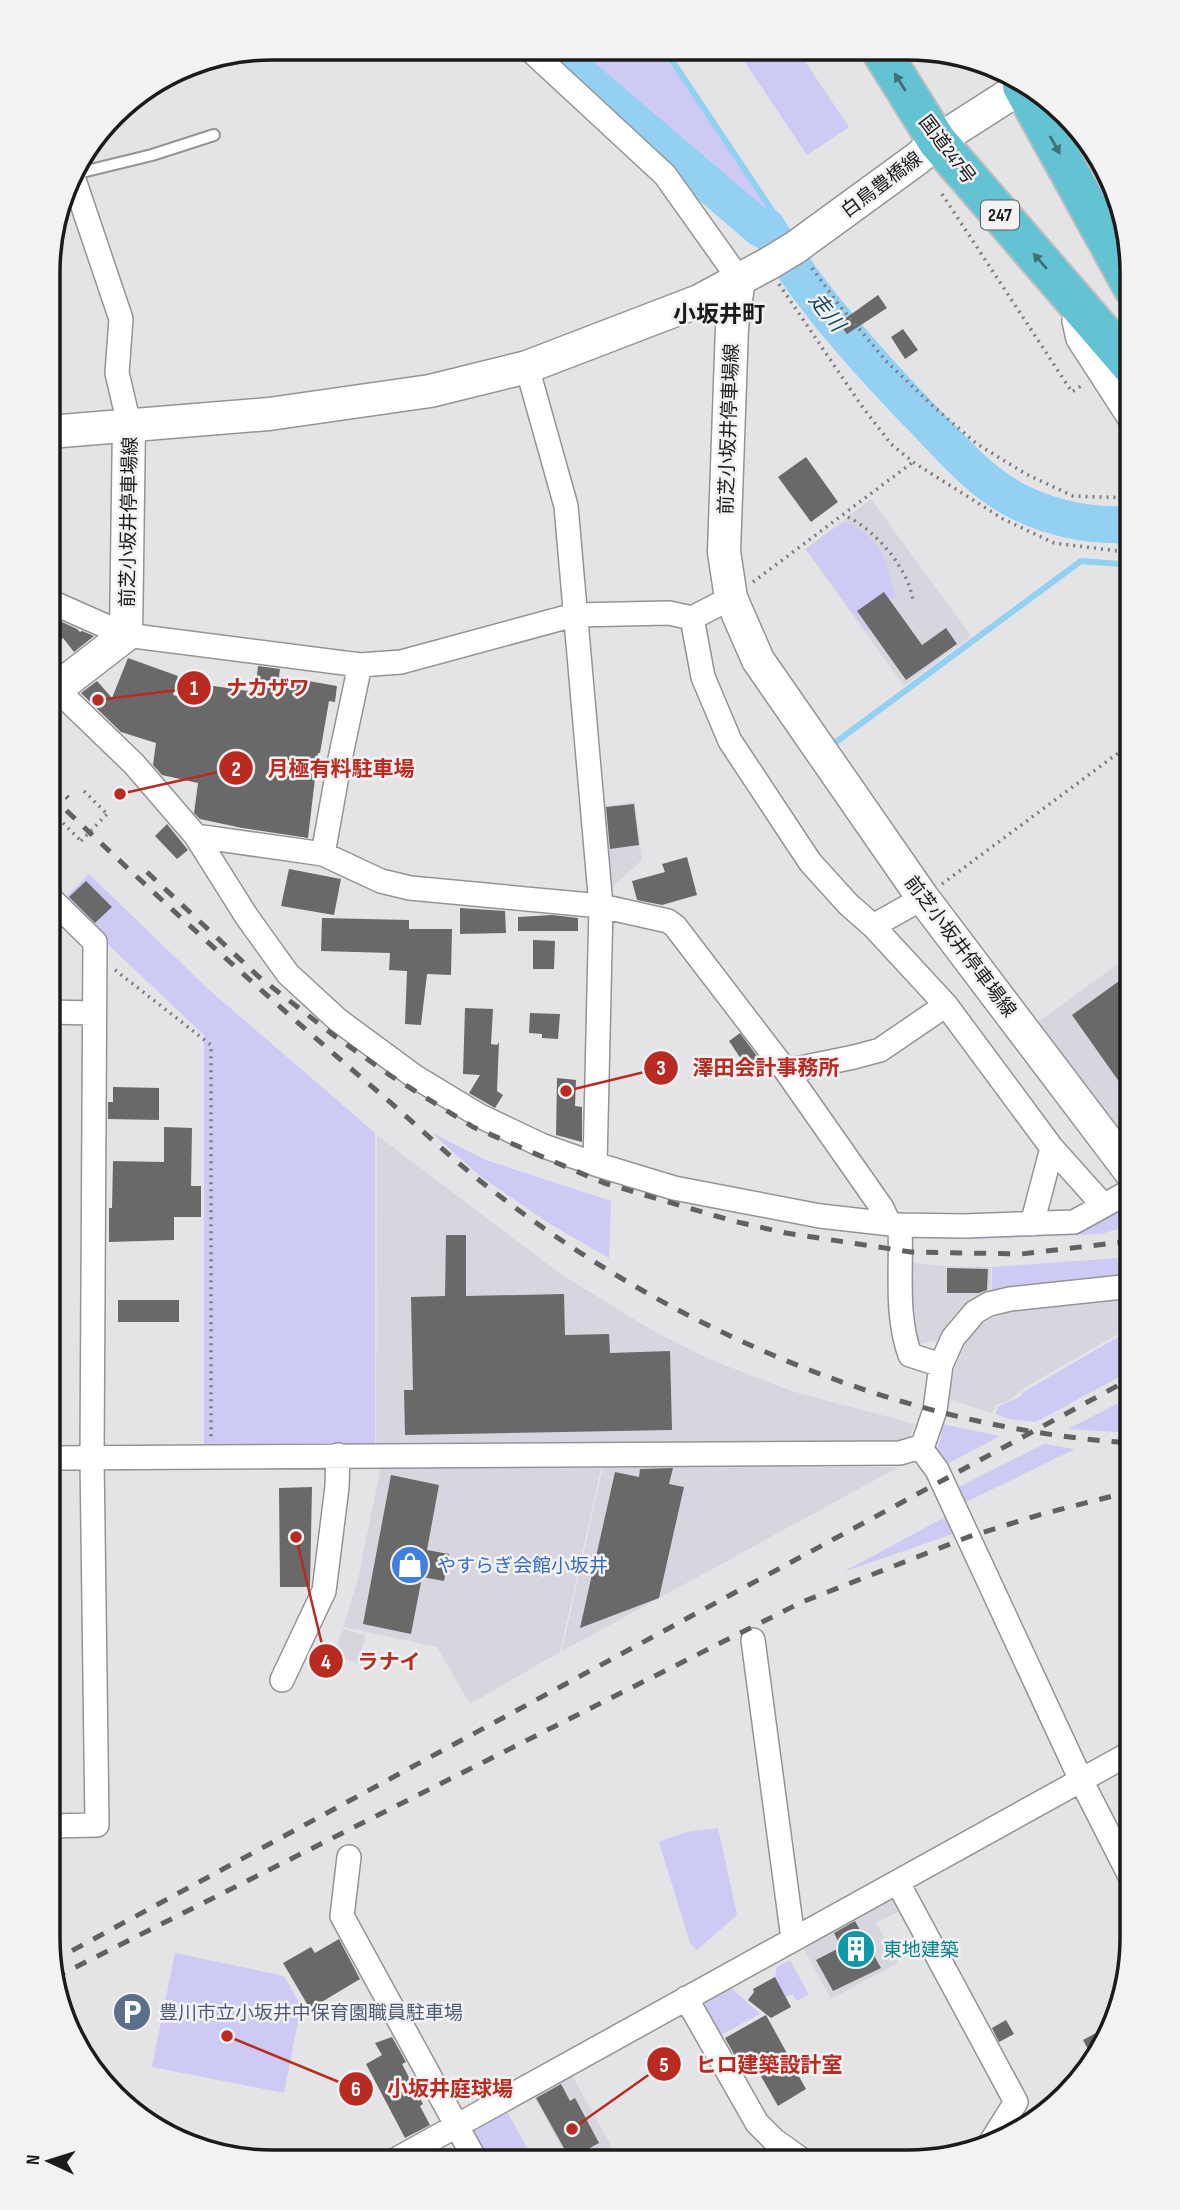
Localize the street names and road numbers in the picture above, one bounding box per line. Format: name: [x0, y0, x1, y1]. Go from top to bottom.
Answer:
street label: 国道247号: [914, 111, 980, 189]
street label: 白鳥豊橋線: [837, 147, 927, 223]
road number: 247: [981, 200, 1019, 230]
street label: 前芝小坂井停車場線: [715, 343, 744, 515]
street label: 前芝小坂井停車場線: [117, 436, 142, 608]
street label: 前芝小坂井停車場線: [899, 872, 1020, 1022]

